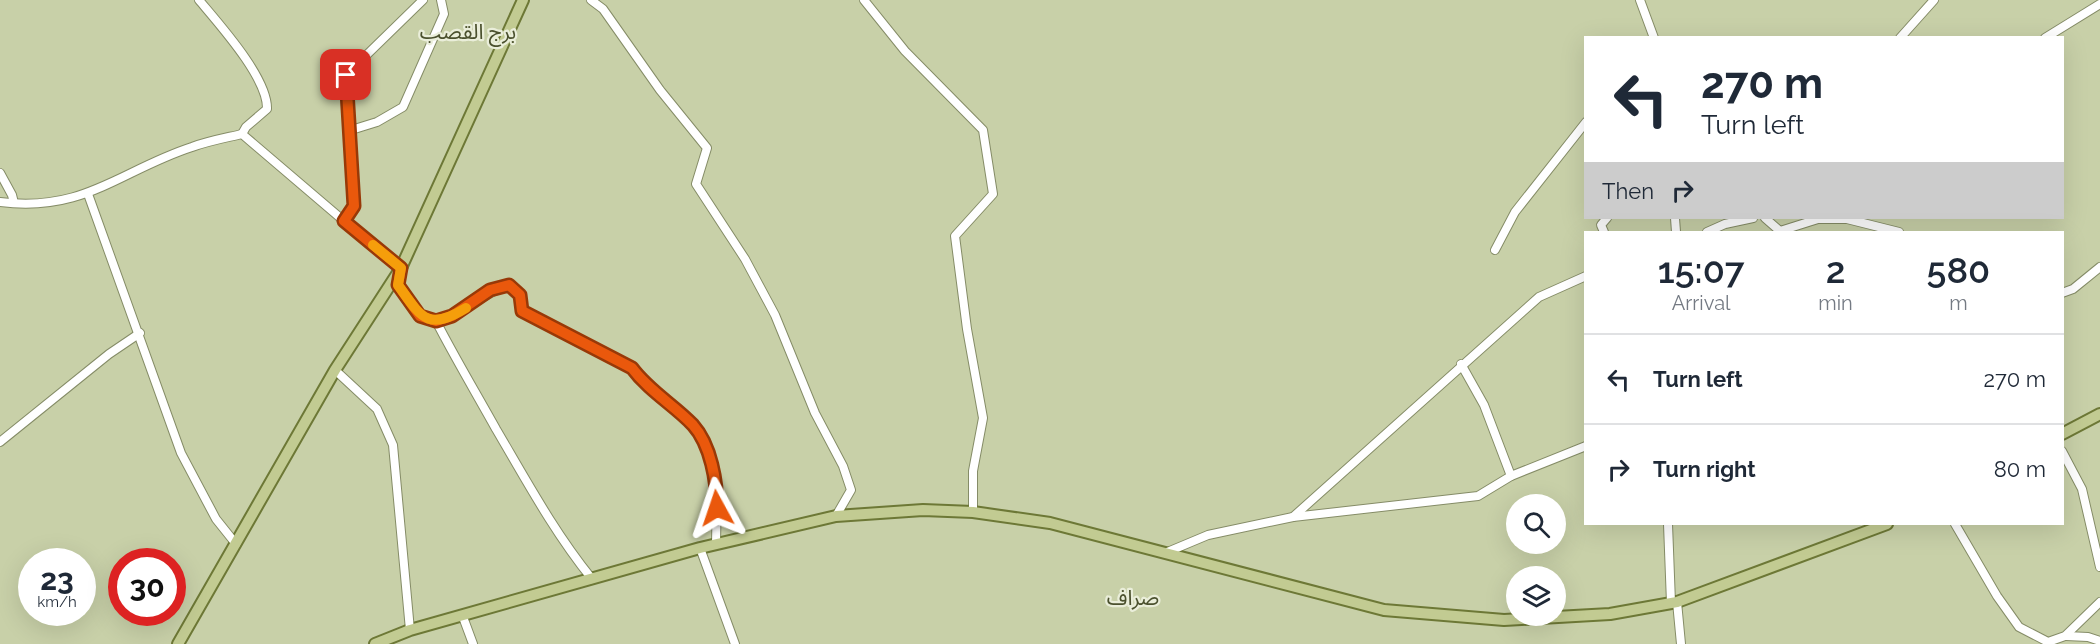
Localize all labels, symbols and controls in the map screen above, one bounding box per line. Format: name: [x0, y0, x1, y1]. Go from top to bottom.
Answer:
district label: برج القصب: [420, 19, 516, 47]
pin: [320, 49, 371, 100]
icon: arrive: [329, 58, 362, 91]
text: 270 m: [1701, 59, 1823, 108]
icon: left: [1602, 60, 1680, 138]
text: Turn left: [1701, 109, 1804, 140]
icon: right: [1666, 174, 1699, 207]
text: Then: [1602, 178, 1654, 204]
text: 15:07: [1658, 249, 1744, 291]
text: 2: [1826, 249, 1845, 291]
text: 580: [1927, 249, 1990, 291]
text: Arrival: [1672, 291, 1730, 315]
text: min: [1818, 291, 1853, 315]
text: m: [1949, 291, 1968, 315]
icon: left: [1602, 363, 1635, 396]
text: Turn left: [1653, 366, 1743, 392]
text: 270 m: [1984, 366, 2046, 392]
icon: right: [1602, 453, 1635, 486]
text: Turn right: [1653, 456, 1756, 482]
text: 80 m: [1994, 456, 2046, 482]
position arrow: [685, 476, 749, 540]
map controls: [1506, 494, 1566, 626]
button: search: [1506, 494, 1566, 554]
speed limit sign: 30: [108, 548, 186, 626]
text: 23: [40, 562, 74, 597]
button: layers: [1506, 566, 1566, 626]
district label: صراف: [1107, 585, 1159, 610]
text: km/h: [37, 593, 77, 611]

